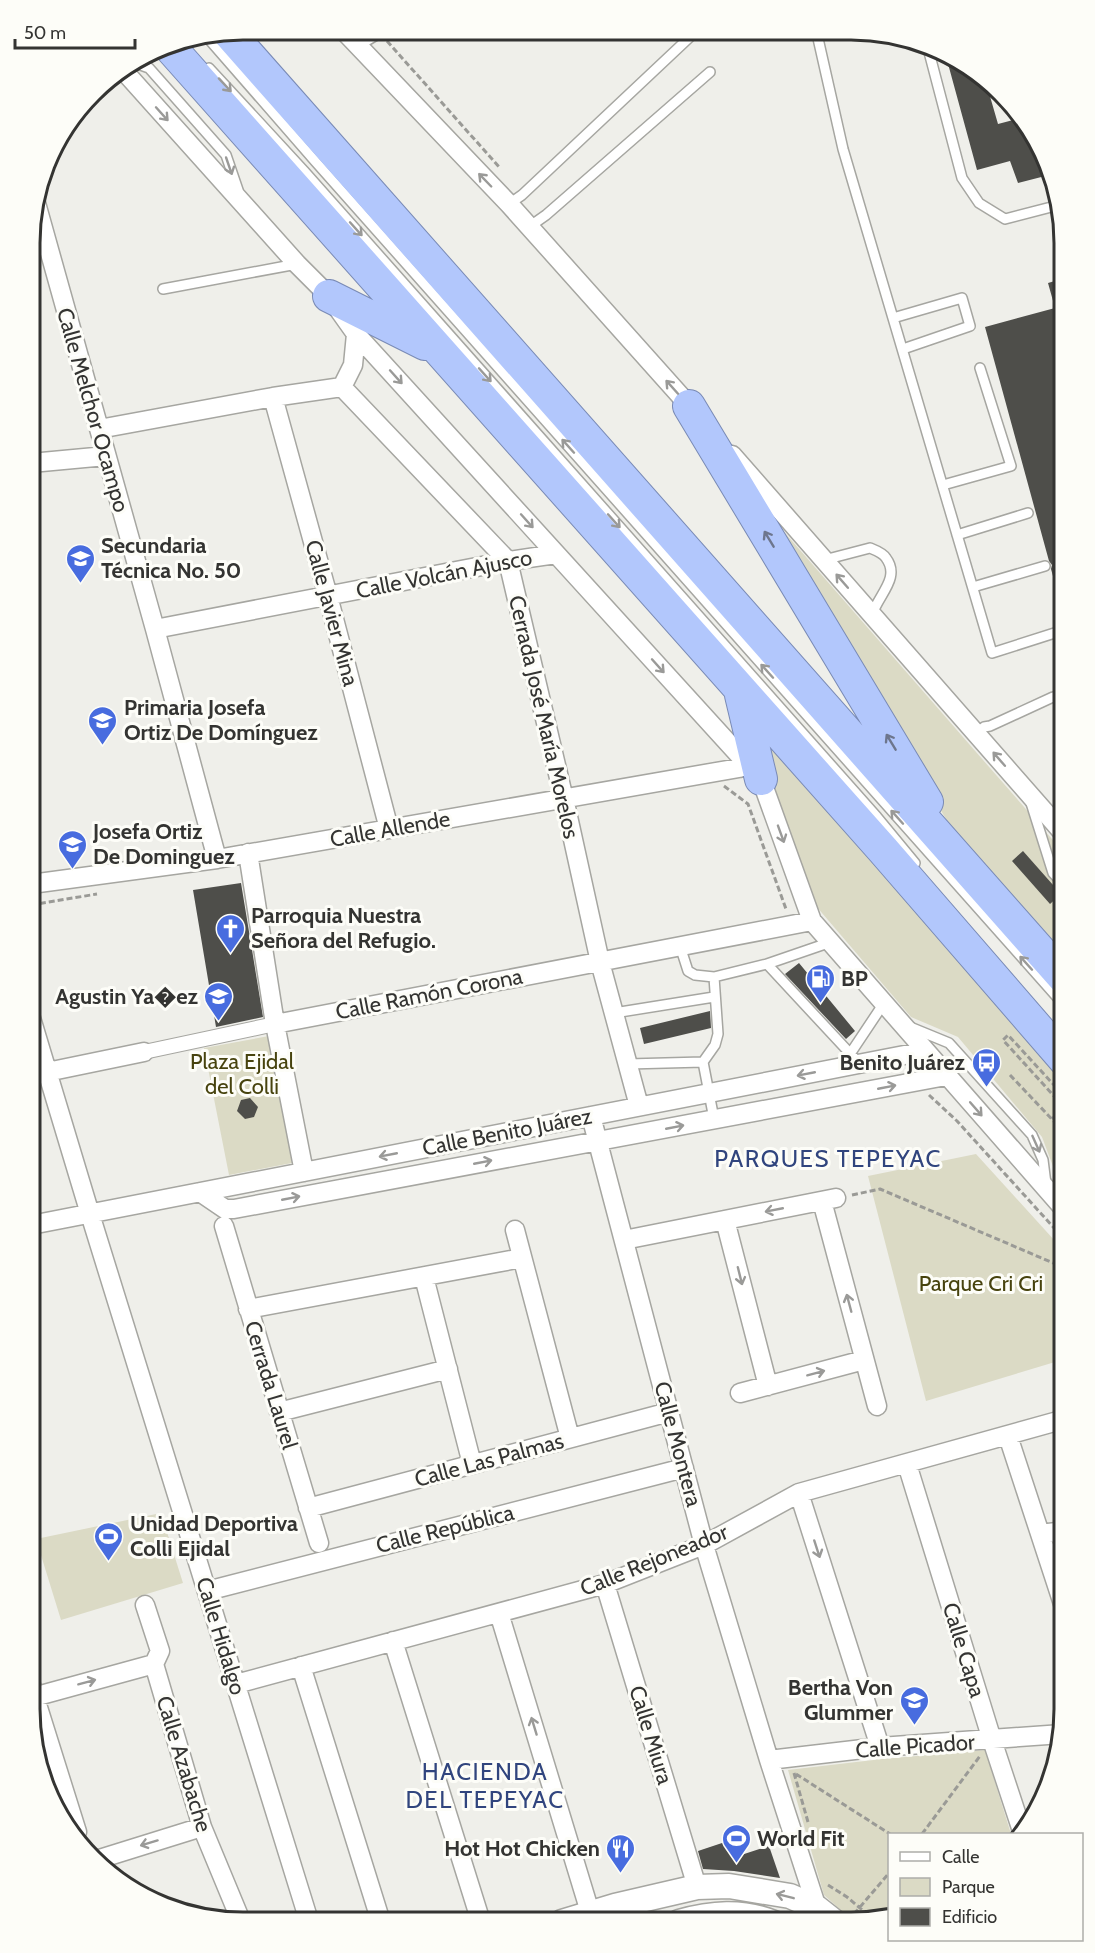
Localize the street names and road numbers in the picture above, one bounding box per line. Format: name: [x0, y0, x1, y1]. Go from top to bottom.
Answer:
street label: Calle Melchor Ocampo: [51, 305, 135, 515]
street label: Calle Javier Mina: [300, 537, 365, 689]
street label: Calle Volcán Ajusco: [354, 544, 534, 604]
street label: Cerrada José María Morelos: [503, 593, 585, 841]
street label: Calle Allende: [328, 805, 452, 853]
street label: Calle Ramón Corona: [333, 963, 525, 1025]
street label: Calle Benito Juárez: [420, 1102, 594, 1162]
street label: Cerrada Laurel: [239, 1318, 304, 1453]
street label: Calle Montera: [648, 1379, 708, 1510]
street label: Calle Las Palmas: [411, 1427, 567, 1493]
street label: Calle República: [373, 1499, 517, 1559]
street label: Calle Rejoneador: [576, 1518, 732, 1602]
street label: Calle Hidalgo: [190, 1574, 252, 1698]
street label: Calle Capa: [937, 1599, 991, 1701]
street label: Calle Miura: [623, 1682, 679, 1788]
street label: Calle Azabache: [150, 1693, 218, 1835]
street label: Calle Picador: [854, 1728, 976, 1764]

